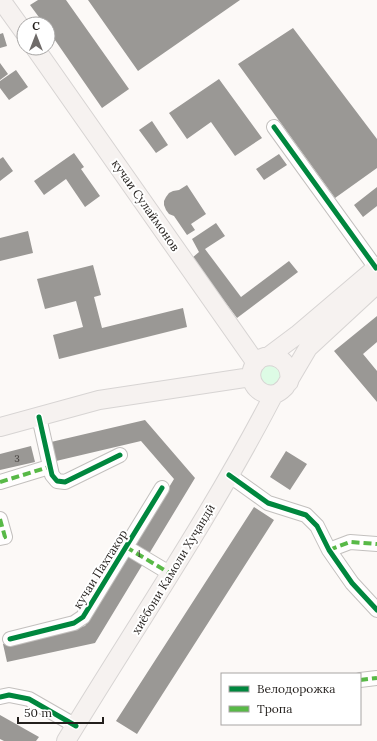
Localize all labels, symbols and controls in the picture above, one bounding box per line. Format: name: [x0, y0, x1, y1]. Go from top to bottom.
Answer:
north arrow: [16, 16, 56, 56]
text: С: [32, 19, 40, 33]
street label: кучаи Сулаймонов: [109, 156, 183, 254]
house number: 3: [14, 452, 20, 465]
street label: хиёбони Камоли Хуҷандӣ: [128, 501, 218, 637]
street label: кучаи Пахтакор: [70, 527, 130, 611]
house number: 1: [137, 547, 141, 560]
legend: [221, 673, 361, 725]
text: Велодорожка: [257, 681, 335, 696]
scale bar: [18, 699, 103, 725]
text: Тропа: [257, 701, 292, 716]
text: 50 m: [24, 705, 52, 720]

